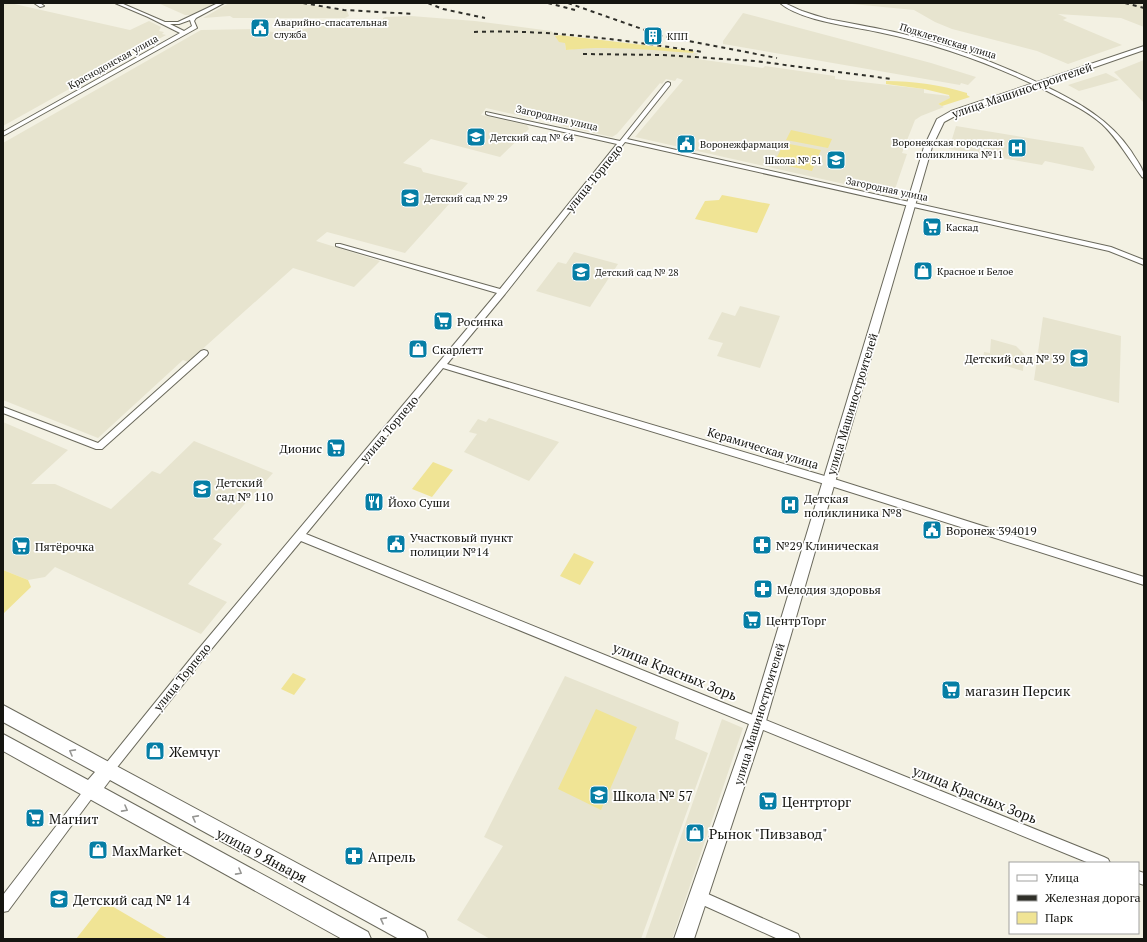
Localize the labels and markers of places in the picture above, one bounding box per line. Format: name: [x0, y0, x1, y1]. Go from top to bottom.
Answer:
place label: Аварийно-спасательная служба: [274, 16, 387, 41]
public building icon: Аварийно-спасательная служба: [249, 17, 271, 39]
building icon: КПП: [642, 25, 664, 47]
place label: КПП: [667, 30, 688, 43]
school or university icon: Детский сад № 64: [465, 126, 487, 148]
place label: Детский сад № 64: [490, 131, 574, 144]
public building icon: Воронежфармация: [675, 133, 697, 155]
place label: Воронежская городская поликлиника №11: [892, 136, 1003, 161]
hospital icon: Воронежская городская поликлиника №11: [1006, 137, 1028, 159]
place label: Воронежфармация: [700, 138, 789, 151]
school or university icon: Школа № 51: [825, 149, 847, 171]
place label: Школа № 51: [765, 154, 822, 167]
school or university icon: Детский сад № 29: [399, 187, 421, 209]
place label: Детский сад № 29: [424, 192, 508, 205]
supermarket icon: Каскад: [921, 216, 943, 238]
place label: Каскад: [946, 221, 979, 234]
shop icon: Красное и Белое: [912, 260, 934, 282]
school or university icon: Детский сад № 28: [570, 261, 592, 283]
place label: Красное и Белое: [937, 265, 1013, 278]
place label: Детский сад № 28: [595, 266, 679, 279]
supermarket icon: Росинка: [432, 310, 454, 332]
place label: Росинка: [457, 314, 503, 329]
shop icon: Скарлетт: [407, 338, 429, 360]
place label: Скарлетт: [432, 342, 483, 357]
school or university icon: Детский сад № 39: [1068, 347, 1090, 369]
place label: Детский сад № 39: [965, 351, 1065, 366]
supermarket icon: Дионис: [325, 437, 347, 459]
place label: Дионис: [280, 441, 322, 456]
place label: Детский сад № 110: [216, 475, 273, 504]
school or university icon: Детский сад № 110: [191, 478, 213, 500]
restaurant icon: Йохо Суши: [363, 491, 385, 513]
place label: Детская поликлиника №8: [804, 491, 902, 520]
hospital icon: Детская поликлиника №8: [779, 494, 801, 516]
place label: Йохо Суши: [388, 495, 450, 510]
public building icon: Воронеж 394019: [921, 519, 943, 541]
place label: Воронеж 394019: [946, 523, 1037, 538]
place label: Участковый пункт полиции №14: [410, 530, 513, 559]
public building icon: Участковый пункт полиции №14: [385, 533, 407, 555]
pharmacy icon: №29 Клиническая: [751, 534, 773, 556]
supermarket icon: Пятёрочка: [10, 535, 32, 557]
place label: №29 Клиническая: [776, 538, 879, 553]
place label: Пятёрочка: [35, 539, 94, 554]
pharmacy icon: Мелодия здоровья: [752, 578, 774, 600]
place label: Мелодия здоровья: [777, 582, 881, 597]
supermarket icon: ЦентрТорг: [741, 609, 763, 631]
place label: ЦентрТорг: [766, 613, 826, 628]
supermarket icon: магазин Персик: [940, 679, 962, 701]
place label: магазин Персик: [965, 681, 1071, 700]
shop icon: Жемчуг: [144, 740, 166, 762]
place label: Жемчуг: [169, 742, 220, 761]
school or university icon: Школа № 57: [588, 784, 610, 806]
place label: Школа № 57: [613, 786, 693, 805]
supermarket icon: Центрторг: [757, 790, 779, 812]
place label: Центрторг: [782, 792, 851, 811]
supermarket icon: Магнит: [24, 807, 46, 829]
place label: Магнит: [49, 809, 98, 828]
shop icon: Рынок "Пивзавод": [684, 822, 706, 844]
place label: Рынок "Пивзавод": [709, 824, 828, 843]
shop icon: MaxMarket: [87, 839, 109, 861]
place label: MaxMarket: [112, 841, 183, 860]
pharmacy icon: Апрель: [343, 845, 365, 867]
place label: Апрель: [368, 847, 416, 866]
school or university icon: Детский сад № 14: [48, 888, 70, 910]
place label: Детский сад № 14: [73, 890, 191, 909]

